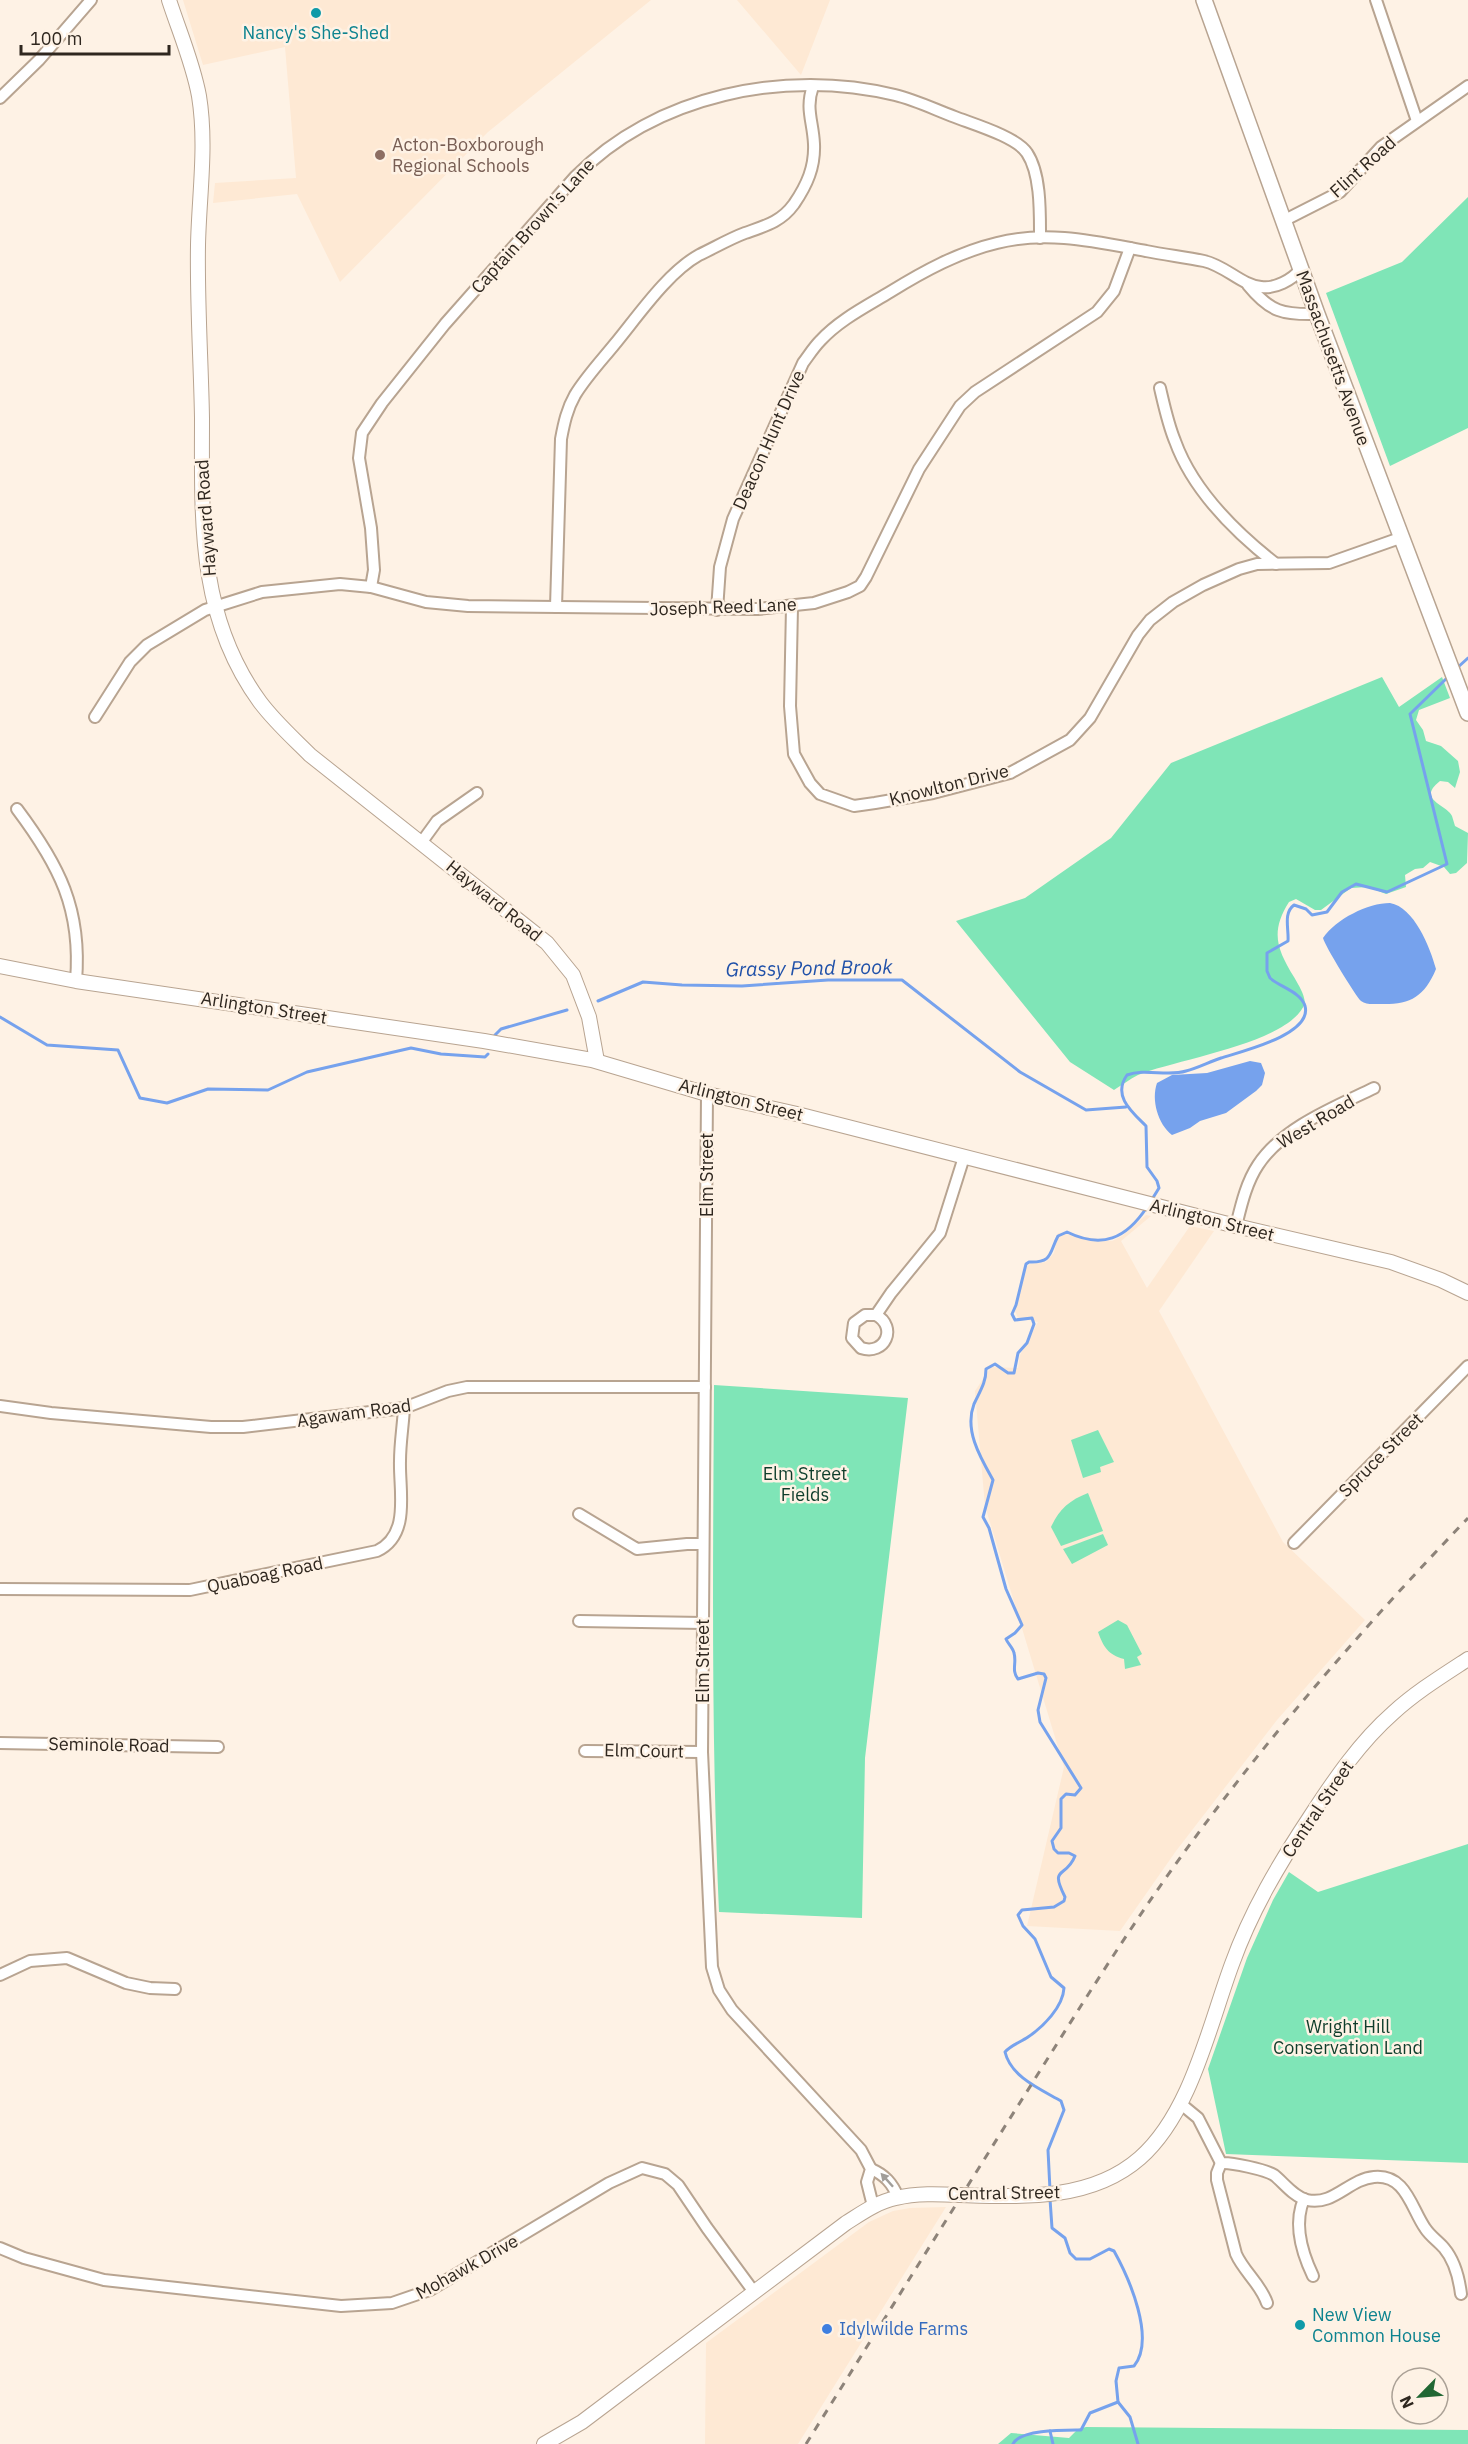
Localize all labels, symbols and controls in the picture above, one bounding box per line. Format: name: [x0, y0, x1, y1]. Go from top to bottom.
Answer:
marker: Nancy's She-Shed: [309, 6, 323, 20]
scale bar: [21, 18, 170, 56]
place label: Nancy's She-Shed: [243, 21, 389, 44]
text: 100 m: [30, 27, 82, 50]
street label: Flint Road: [1325, 131, 1401, 202]
place label: Acton-Boxborough Regional Schools: [392, 133, 544, 177]
marker: Acton-Boxborough Regional Schools: [373, 148, 387, 162]
street label: Captain Brown's Lane: [466, 153, 600, 298]
street label: Massachusetts Avenue: [1291, 267, 1376, 449]
street label: Deacon Hunt Drive: [727, 366, 810, 513]
street label: Hayward Road: [190, 459, 221, 577]
street label: Joseph Reed Lane: [649, 592, 797, 621]
street label: Knowlton Drive: [887, 758, 1011, 811]
street label: Hayward Road: [442, 855, 547, 946]
water label: Grassy Pond Brook: [725, 953, 893, 982]
street label: Arlington Street: [199, 986, 329, 1029]
street label: Arlington Street: [677, 1073, 806, 1126]
street label: West Road: [1273, 1090, 1359, 1154]
street label: Elm Street: [695, 1133, 718, 1217]
street label: Arlington Street: [1148, 1193, 1277, 1246]
street label: Agawam Road: [295, 1393, 413, 1432]
street label: Spruce Street: [1334, 1408, 1428, 1502]
park label: Elm Street Fields: [763, 1462, 847, 1506]
street label: Quaboag Road: [205, 1551, 325, 1598]
street label: Elm Street: [691, 1619, 714, 1703]
street label: Seminole Road: [48, 1732, 170, 1757]
street label: Elm Court: [604, 1738, 684, 1763]
street label: Central Street: [1277, 1756, 1359, 1862]
park label: Wright Hill Conservation Land: [1273, 2015, 1423, 2059]
one-way arrow: [880, 2173, 894, 2188]
street label: Central Street: [948, 2180, 1060, 2205]
street label: Mohawk Drive: [411, 2229, 522, 2304]
place label: New View Common House: [1312, 2303, 1441, 2347]
place label: Idylwilde Farms: [839, 2317, 968, 2340]
marker: New View Common House: [1293, 2318, 1307, 2332]
marker: Idylwilde Farms: [820, 2322, 834, 2336]
north arrow: [1390, 2366, 1450, 2426]
text: N: [1395, 2393, 1418, 2412]

